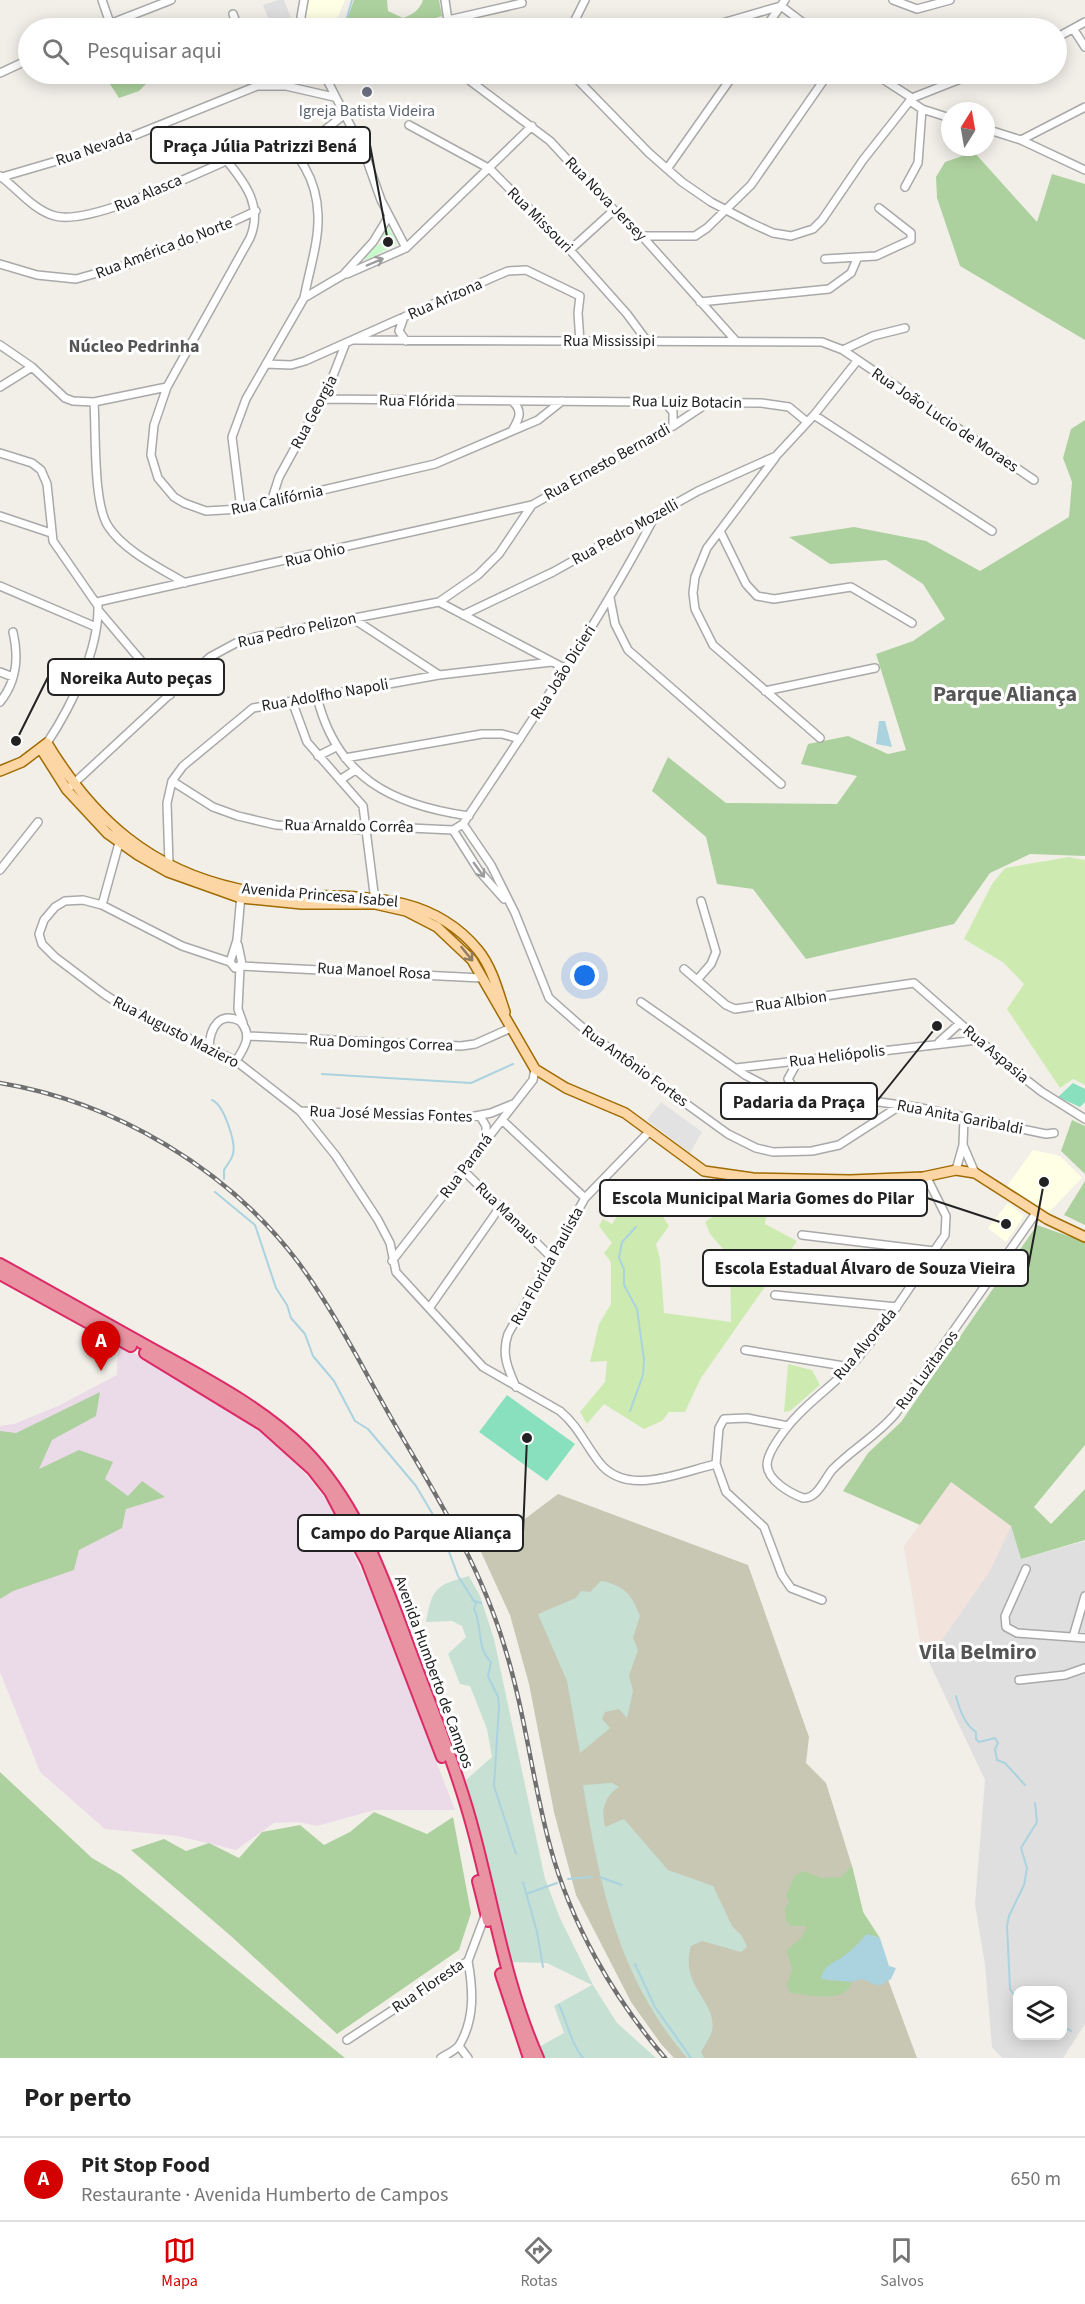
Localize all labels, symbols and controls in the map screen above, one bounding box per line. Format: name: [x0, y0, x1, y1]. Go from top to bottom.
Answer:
search box: [18, 18, 1067, 84]
icon: search: [39, 35, 72, 68]
text: Pesquisar aqui: [87, 35, 222, 67]
marker: Igreja Batista Videira: [360, 85, 374, 99]
place label: Igreja Batista Videira: [299, 100, 435, 122]
north arrow: [941, 102, 995, 156]
street label: Rua Nevada: [53, 125, 135, 171]
callout: Praça Júlia Patrizzi Bená: [151, 127, 370, 163]
text: Praça Júlia Patrizzi Bená: [163, 134, 357, 159]
street label: Rua Nova Jersey: [560, 152, 652, 246]
street label: Rua Alasca: [111, 169, 185, 217]
street label: Rua Missouri: [502, 182, 578, 258]
street label: Rua América do Norte: [92, 212, 236, 284]
one-way arrow: [366, 256, 384, 267]
street label: Rua Arizona: [404, 273, 486, 325]
street label: Rua Mississipi: [563, 330, 655, 352]
district label: Núcleo Pedrinha: [69, 334, 199, 359]
street label: Rua João Lucio de Moraes: [867, 363, 1023, 478]
street label: Rua Georgia: [285, 371, 343, 453]
street label: Rua Flórida: [379, 389, 455, 413]
street label: Rua Luiz Botacin: [632, 390, 742, 414]
street label: Rua Ernesto Bernardi: [540, 418, 674, 506]
street label: Rua Califórnia: [229, 479, 325, 521]
street label: Rua Pedro Mozelli: [568, 494, 682, 570]
street label: Rua Ohio: [283, 537, 347, 573]
street label: Rua Pedro Pelizon: [236, 607, 358, 653]
street label: Rua João Dicieri: [525, 621, 601, 723]
callout: Noreika Auto peças: [48, 659, 224, 695]
text: Noreika Auto peças: [60, 666, 212, 691]
street label: Rua Adolfho Napoli: [260, 673, 390, 717]
district label: Parque Aliança: [933, 678, 1077, 710]
street label: Rua Arnaldo Corrêa: [284, 814, 414, 838]
one-way arrow: [473, 861, 485, 877]
street label: Avenida Princesa Isabel: [241, 877, 399, 913]
one-way arrow: [460, 946, 473, 962]
street label: Rua Manoel Rosa: [317, 957, 431, 985]
your location: [570, 961, 599, 990]
street label: Rua Albion: [754, 985, 828, 1017]
street label: Rua Augusto Maziero: [109, 991, 243, 1073]
street label: Rua Antônio Fortes: [577, 1020, 693, 1112]
street label: Rua Aspasia: [958, 1020, 1034, 1088]
street label: Rua Domingos Correa: [308, 1029, 454, 1057]
street label: Rua Heliópolis: [788, 1039, 886, 1073]
callout: Padaria da Praça: [721, 1083, 877, 1119]
text: Padaria da Praça: [733, 1090, 865, 1115]
street label: Rua Anita Garibaldi: [895, 1094, 1025, 1140]
street label: Rua José Messias Fontes: [309, 1100, 473, 1128]
street label: Rua Paraná: [434, 1129, 498, 1203]
street label: Rua Manaus: [470, 1177, 544, 1249]
callout: Escola Municipal Maria Gomes do Pilar: [600, 1180, 927, 1216]
text: Escola Municipal Maria Gomes do Pilar: [612, 1186, 915, 1211]
street label: Rua Florida Paulista: [505, 1203, 589, 1329]
callout: Escola Estadual Álvaro de Souza Vieira: [703, 1250, 1028, 1286]
text: Escola Estadual Álvaro de Souza Vieira: [715, 1256, 1015, 1281]
street label: Rua Alvorada: [828, 1303, 902, 1385]
pin: A: [82, 1322, 120, 1371]
street label: Rua Luzitanos: [891, 1326, 964, 1414]
callout: Campo do Parque Aliança: [298, 1515, 523, 1551]
text: Campo do Parque Aliança: [310, 1521, 512, 1546]
street label: Avenida Humberto de Campos: [389, 1573, 479, 1772]
district label: Vila Belmiro: [918, 1636, 1037, 1668]
street label: Rua Floresta: [388, 1954, 468, 2018]
map controls: [1013, 1986, 1067, 2040]
button: layers: [1013, 1986, 1067, 2040]
text: Por perto: [24, 2079, 132, 2116]
text: Pit Stop Food: [81, 2149, 210, 2181]
text: A: [38, 2165, 49, 2193]
text: 650 m: [1011, 2165, 1061, 2193]
text: Restaurante · Avenida Humberto de Campos: [81, 2181, 448, 2209]
tab: Mapa: [161, 2234, 198, 2292]
tab: Rotas: [520, 2234, 558, 2292]
tab: Salvos: [880, 2234, 924, 2292]

